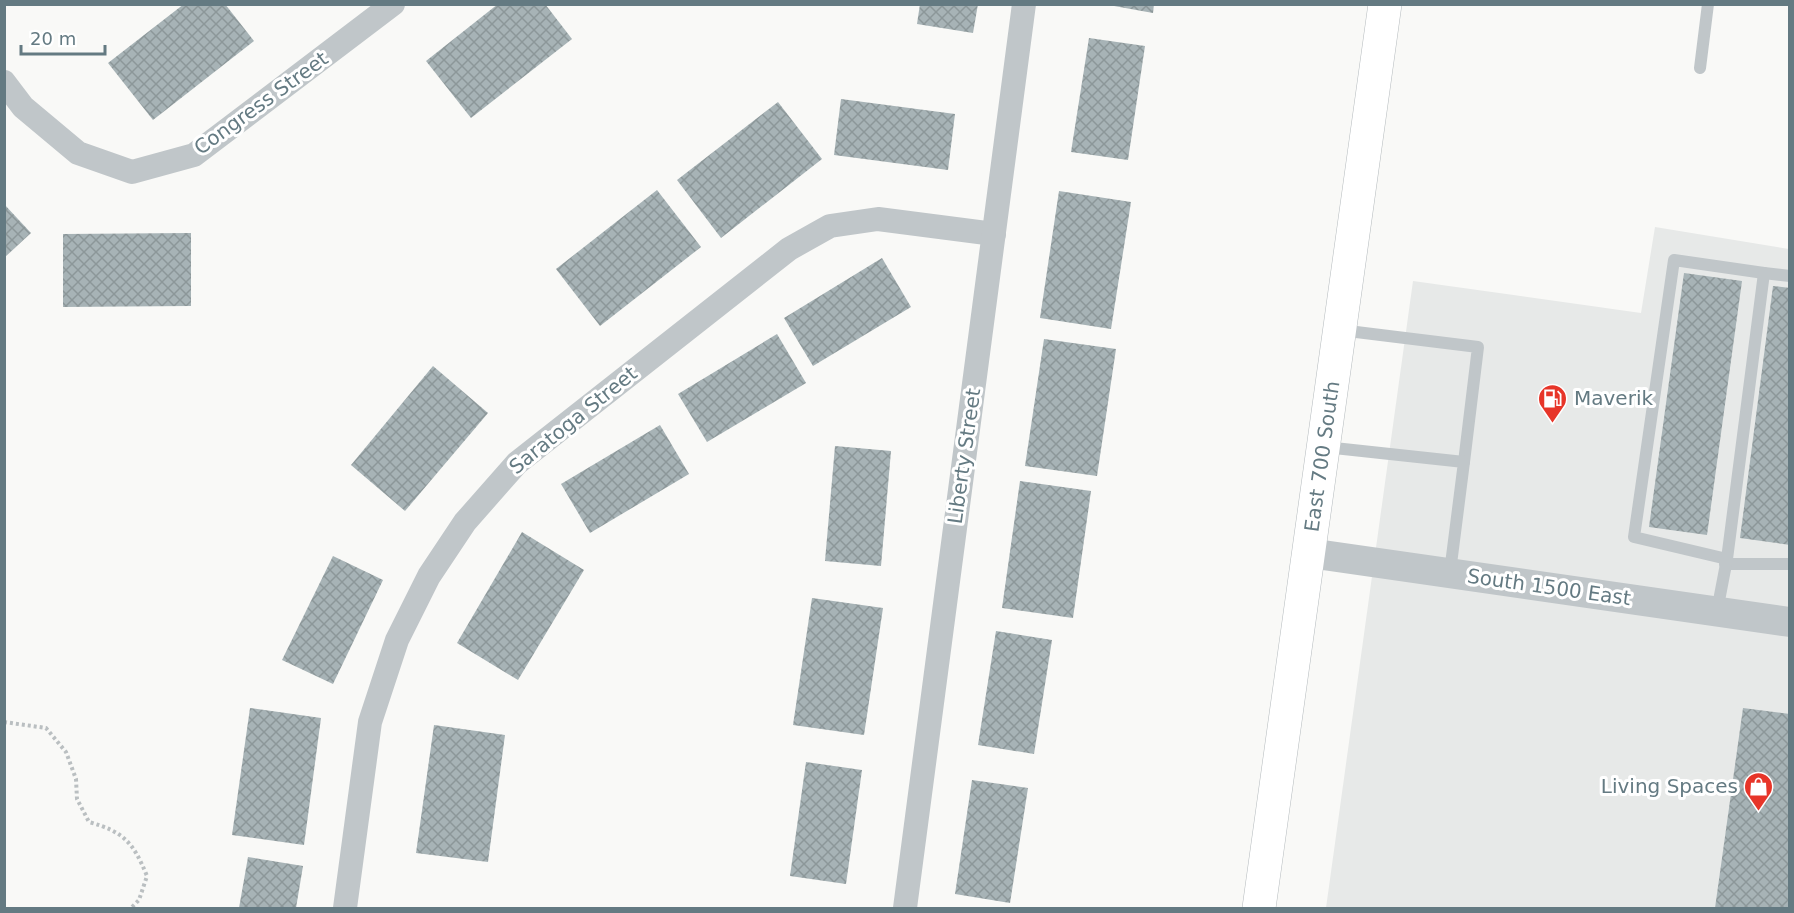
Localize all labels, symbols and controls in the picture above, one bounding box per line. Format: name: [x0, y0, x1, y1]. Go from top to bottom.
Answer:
scale bar: [21, 18, 105, 56]
text: 20 m: [30, 28, 76, 49]
street label: Congress Street: [189, 46, 333, 160]
street label: Saratoga Street: [504, 361, 642, 479]
street label: East 700 South: [1300, 379, 1344, 533]
fuel station icon: Maverik: [1537, 382, 1569, 424]
street label: Liberty Street: [943, 386, 985, 525]
place label: Maverik: [1574, 386, 1653, 410]
street label: South 1500 East: [1466, 564, 1632, 610]
shop icon: Living Spaces: [1743, 770, 1775, 812]
place label: Living Spaces: [1601, 774, 1738, 798]

